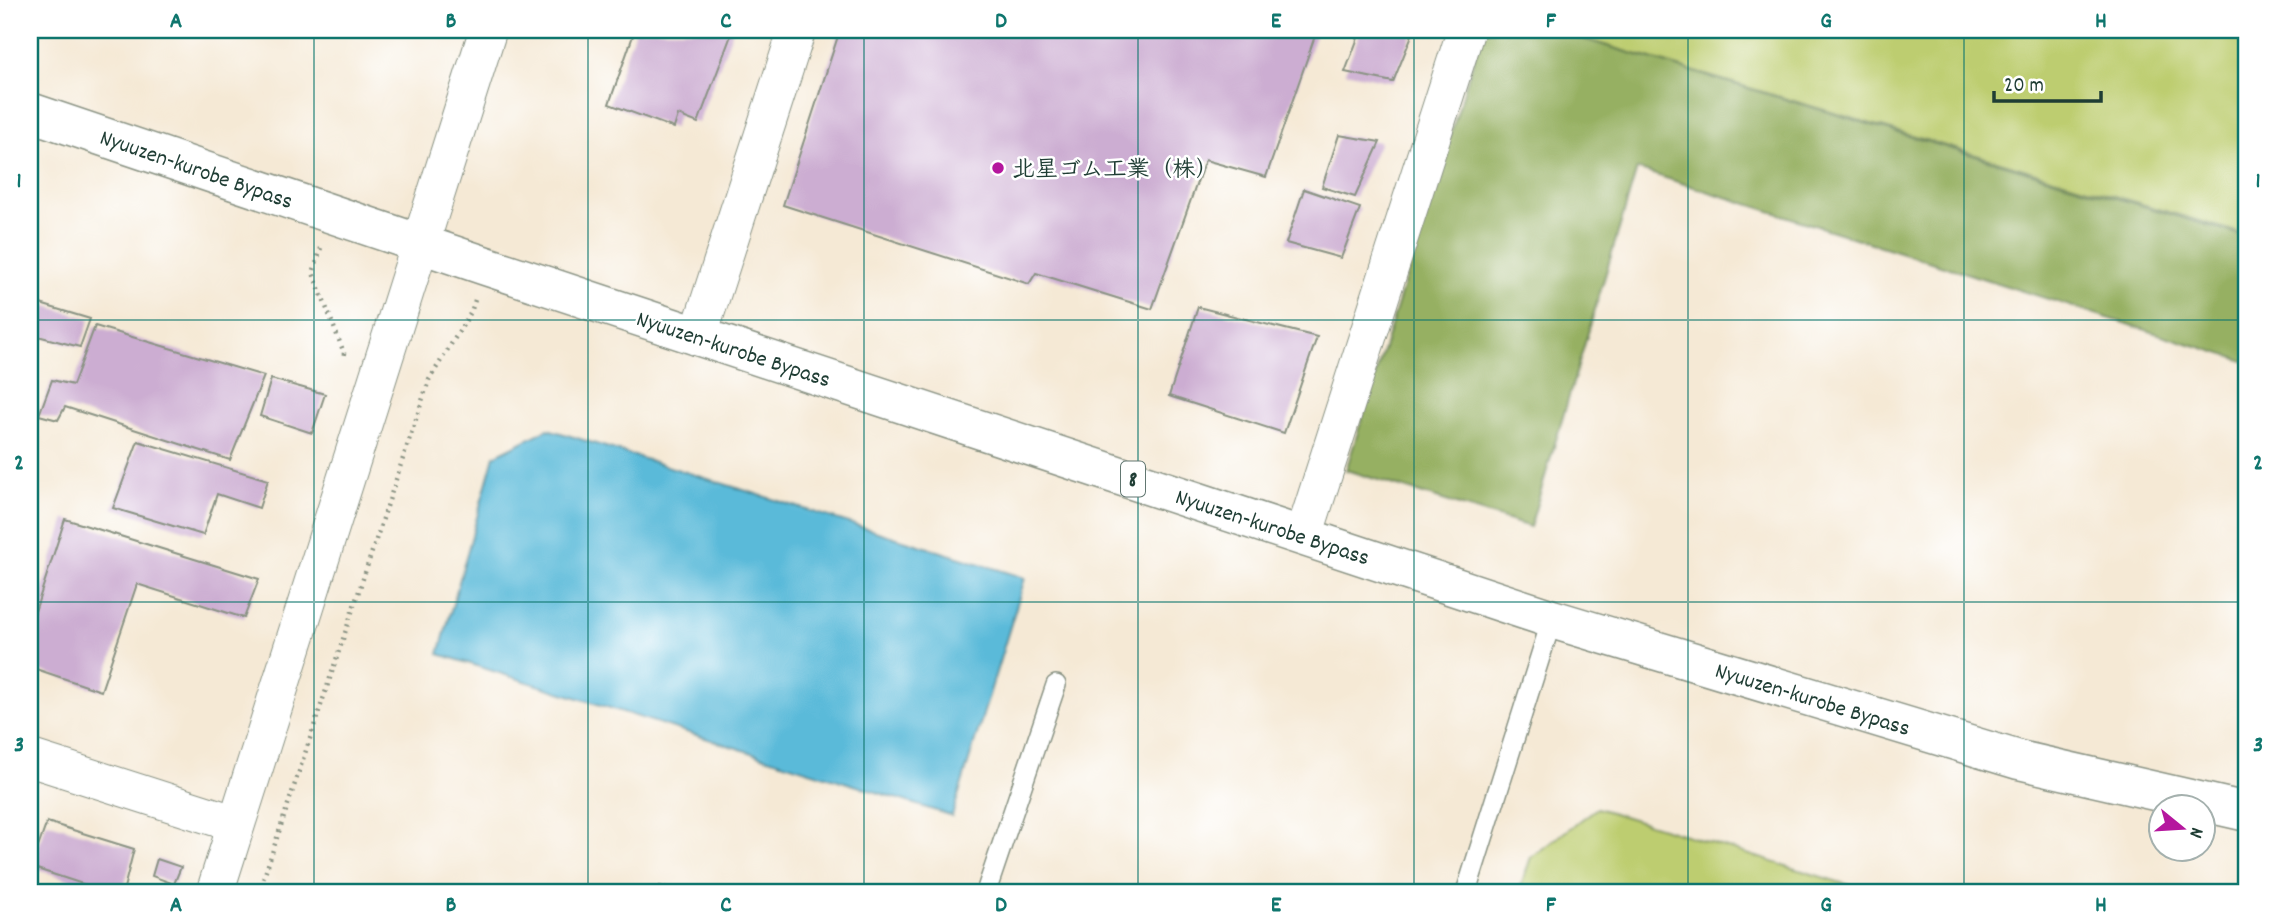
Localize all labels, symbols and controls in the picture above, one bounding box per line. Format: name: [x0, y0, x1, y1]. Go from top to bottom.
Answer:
text: A: [170, 6, 182, 39]
text: B: [446, 6, 457, 39]
text: C: [720, 6, 732, 39]
text: D: [995, 6, 1007, 39]
text: E: [1271, 6, 1282, 39]
text: F: [1546, 6, 1557, 39]
text: G: [1820, 6, 1832, 39]
text: H: [2095, 6, 2107, 39]
scale bar: [1994, 60, 2100, 104]
text: 20 m: [2004, 72, 2044, 102]
street label: Nyuuzen-kurobe Bypass: [95, 123, 297, 220]
place label: 北星ゴム工業（株）: [1012, 155, 1219, 188]
marker: 北星ゴム工業（株）: [990, 160, 1006, 176]
text: 1: [16, 166, 22, 199]
text: 1: [2255, 166, 2261, 199]
street label: Nyuuzen-kurobe Bypass: [632, 304, 834, 398]
text: 2: [14, 448, 24, 481]
text: 2: [2253, 448, 2263, 481]
road number: 8: [1121, 462, 1145, 496]
street label: Nyuuzen-kurobe Bypass: [1171, 482, 1373, 576]
street label: Nyuuzen-kurobe Bypass: [1710, 656, 1914, 747]
text: 3: [14, 730, 24, 763]
text: 3: [2253, 730, 2263, 763]
north arrow: [2148, 792, 2218, 862]
text: N: [2181, 824, 2209, 841]
text: A: [170, 890, 182, 922]
text: B: [446, 890, 457, 922]
text: C: [720, 890, 732, 922]
text: D: [995, 890, 1007, 922]
text: E: [1271, 890, 1282, 922]
text: F: [1546, 890, 1557, 922]
text: G: [1820, 890, 1832, 922]
text: H: [2095, 890, 2107, 922]

